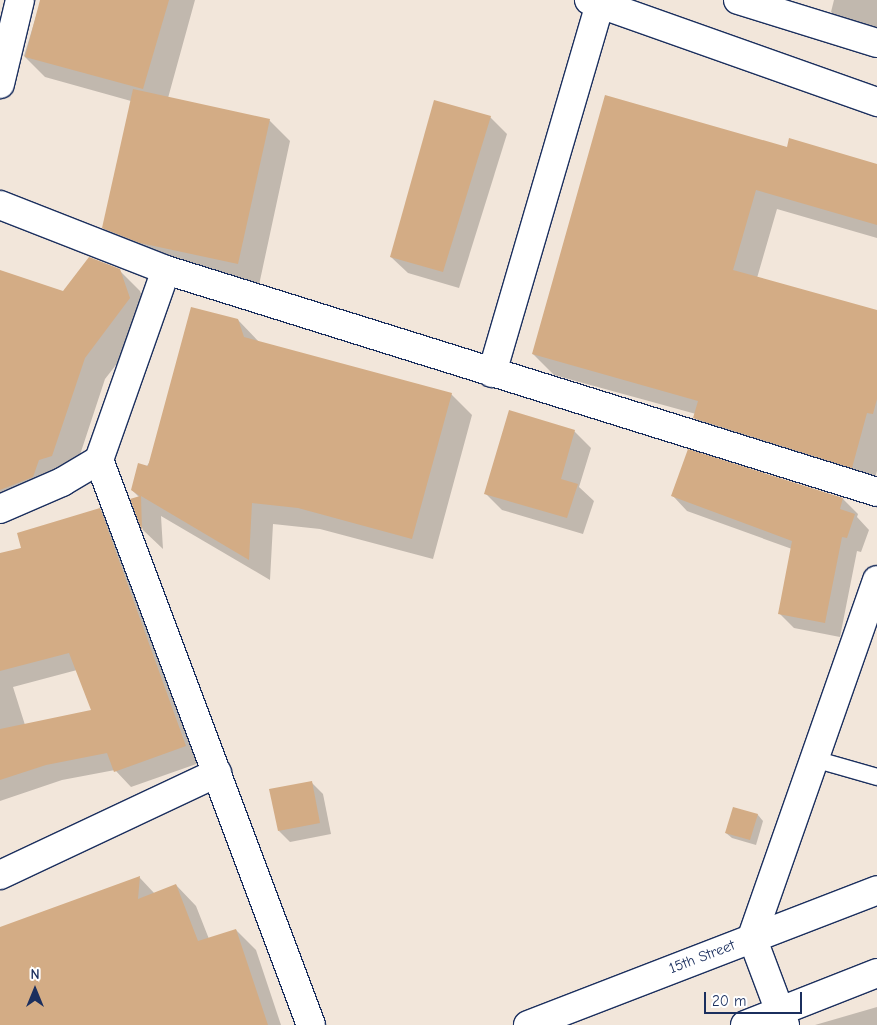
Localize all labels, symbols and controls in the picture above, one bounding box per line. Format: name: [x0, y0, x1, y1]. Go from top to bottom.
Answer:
street label: 15th Street: [667, 936, 737, 978]
north arrow: [10, 965, 60, 1015]
text: N: [30, 966, 40, 983]
scale bar: [707, 982, 804, 1014]
text: 20 m: [712, 992, 746, 1010]

